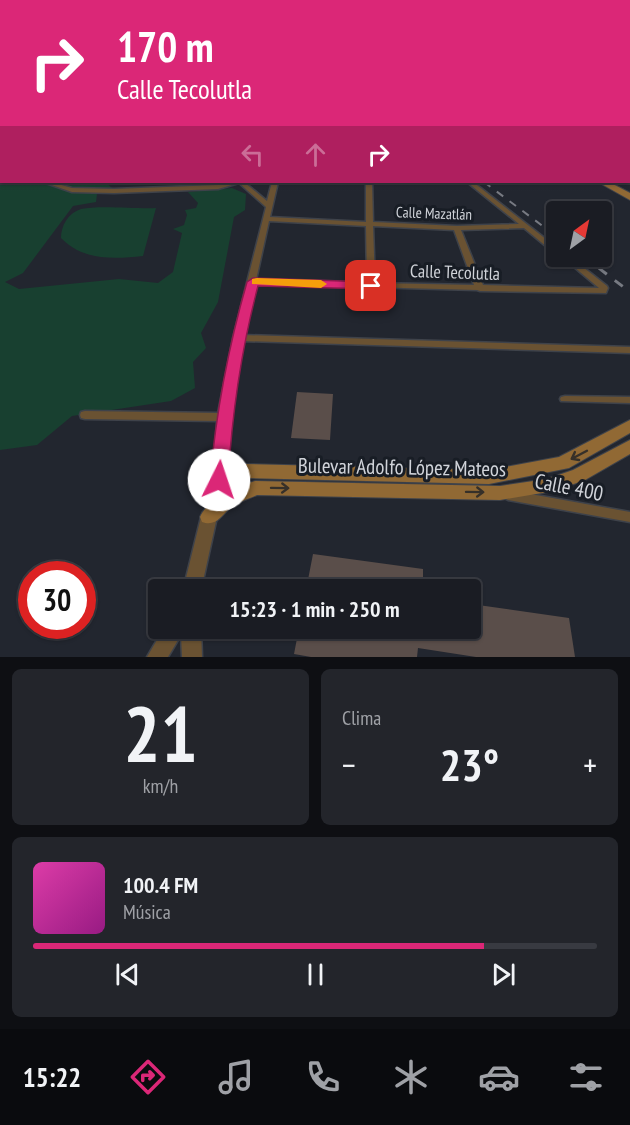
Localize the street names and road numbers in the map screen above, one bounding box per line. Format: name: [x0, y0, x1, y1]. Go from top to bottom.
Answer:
street label: Calle Mazatlán: [396, 202, 472, 224]
street label: Calle Tecolutla: [410, 259, 500, 285]
street label: Bulevar Adolfo López Mateos: [298, 452, 506, 482]
street label: Calle 400: [533, 467, 605, 507]

